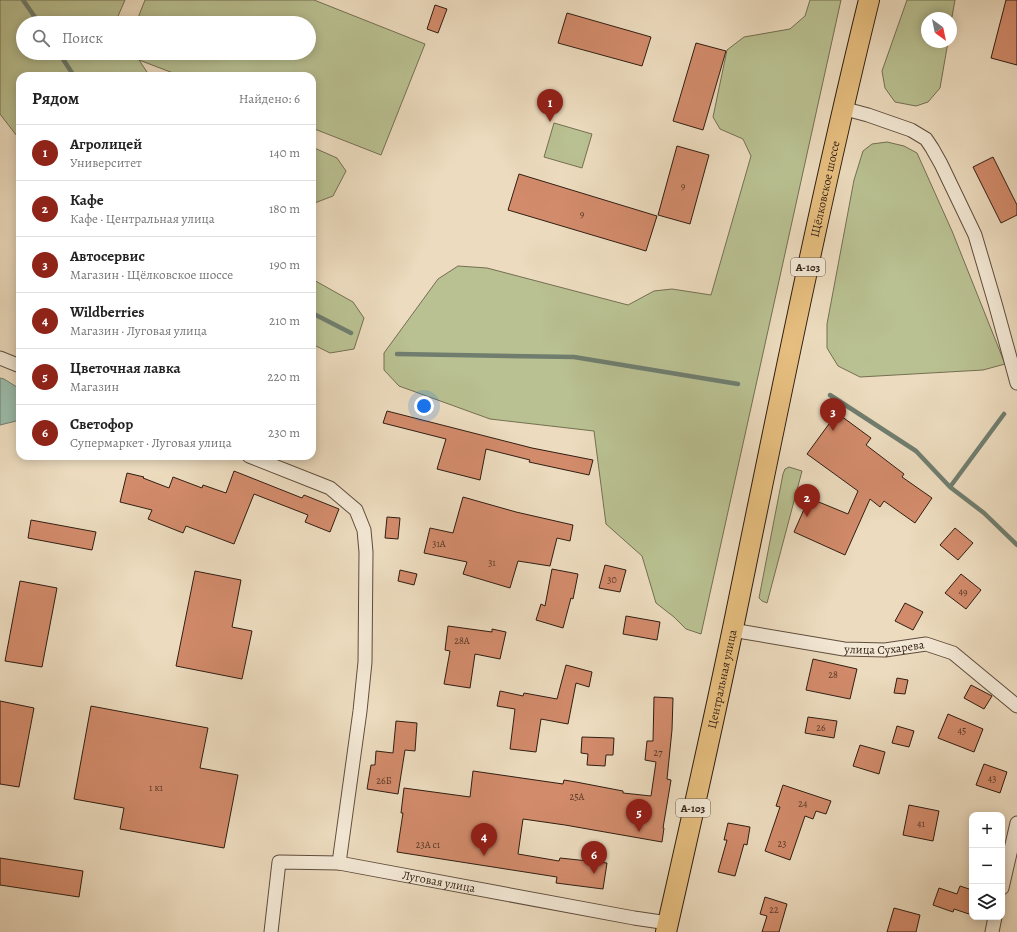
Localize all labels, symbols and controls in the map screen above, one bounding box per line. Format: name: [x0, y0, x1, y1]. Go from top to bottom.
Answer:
north arrow: [921, 12, 957, 48]
search box: [16, 16, 316, 60]
icon: search: [30, 27, 52, 49]
text: Поиск: [62, 28, 103, 48]
text: Рядом: [32, 87, 79, 110]
pin: 1: [537, 89, 563, 122]
text: Найдено: 6: [239, 90, 300, 107]
text: Агролицей: [70, 134, 142, 154]
street label: Щёлковское шоссе: [807, 139, 844, 239]
text: 1: [43, 144, 47, 161]
text: 140 m: [269, 144, 300, 161]
text: Университет: [70, 154, 142, 171]
house number: 9: [681, 179, 686, 192]
text: Кафе: [70, 190, 104, 210]
text: 2: [42, 200, 48, 217]
text: 180 m: [269, 200, 300, 217]
house number: 9: [580, 207, 585, 220]
text: Кафе · Центральная улица: [70, 210, 215, 227]
text: Автосервис: [70, 246, 145, 266]
text: 3: [42, 256, 48, 273]
text: 190 m: [269, 256, 300, 273]
road number: А-103: [791, 258, 825, 276]
text: Магазин · Щёлковское шоссе: [70, 266, 233, 283]
text: Wildberries: [70, 302, 144, 322]
text: 4: [42, 312, 48, 329]
text: 210 m: [269, 312, 300, 329]
text: Магазин · Луговая улица: [70, 322, 207, 339]
text: Цветочная лавка: [70, 358, 181, 378]
text: 5: [42, 368, 48, 385]
text: 220 m: [267, 368, 300, 385]
text: Магазин: [70, 378, 119, 395]
your location: [414, 396, 434, 416]
pin: 3: [820, 398, 846, 431]
text: Светофор: [70, 414, 133, 434]
text: 6: [42, 424, 48, 441]
text: 230 m: [268, 424, 300, 441]
text: Супермаркет · Луговая улица: [70, 434, 232, 451]
pin: 2: [794, 484, 820, 517]
house number: 31А: [432, 537, 446, 550]
house number: 31: [488, 556, 496, 569]
house number: 30: [607, 573, 617, 586]
house number: 49: [958, 585, 968, 598]
street label: Центральная улица: [704, 628, 741, 730]
house number: 28А: [454, 634, 470, 647]
street label: улица Сухарева: [843, 636, 926, 658]
house number: 28: [828, 668, 838, 681]
house number: 26: [816, 721, 826, 734]
house number: 45: [958, 724, 966, 737]
house number: 27: [654, 746, 663, 759]
house number: 43: [988, 772, 996, 785]
house number: 26Б: [376, 774, 392, 787]
house number: 1 к1: [149, 781, 164, 794]
house number: 25А: [570, 790, 585, 803]
house number: 24: [798, 797, 808, 810]
pin: 5: [626, 799, 652, 832]
road number: А-103: [676, 799, 710, 817]
map controls: [969, 812, 1005, 920]
button: +: [969, 812, 1005, 848]
house number: 41: [917, 817, 926, 830]
pin: 4: [471, 823, 497, 856]
house number: 23: [778, 837, 786, 850]
house number: 23А с1: [416, 838, 441, 851]
pin: 6: [581, 841, 607, 874]
button: −: [969, 848, 1005, 884]
street label: Луговая улица: [401, 867, 477, 896]
button: layers: [969, 884, 1005, 920]
house number: 22: [769, 903, 779, 916]

